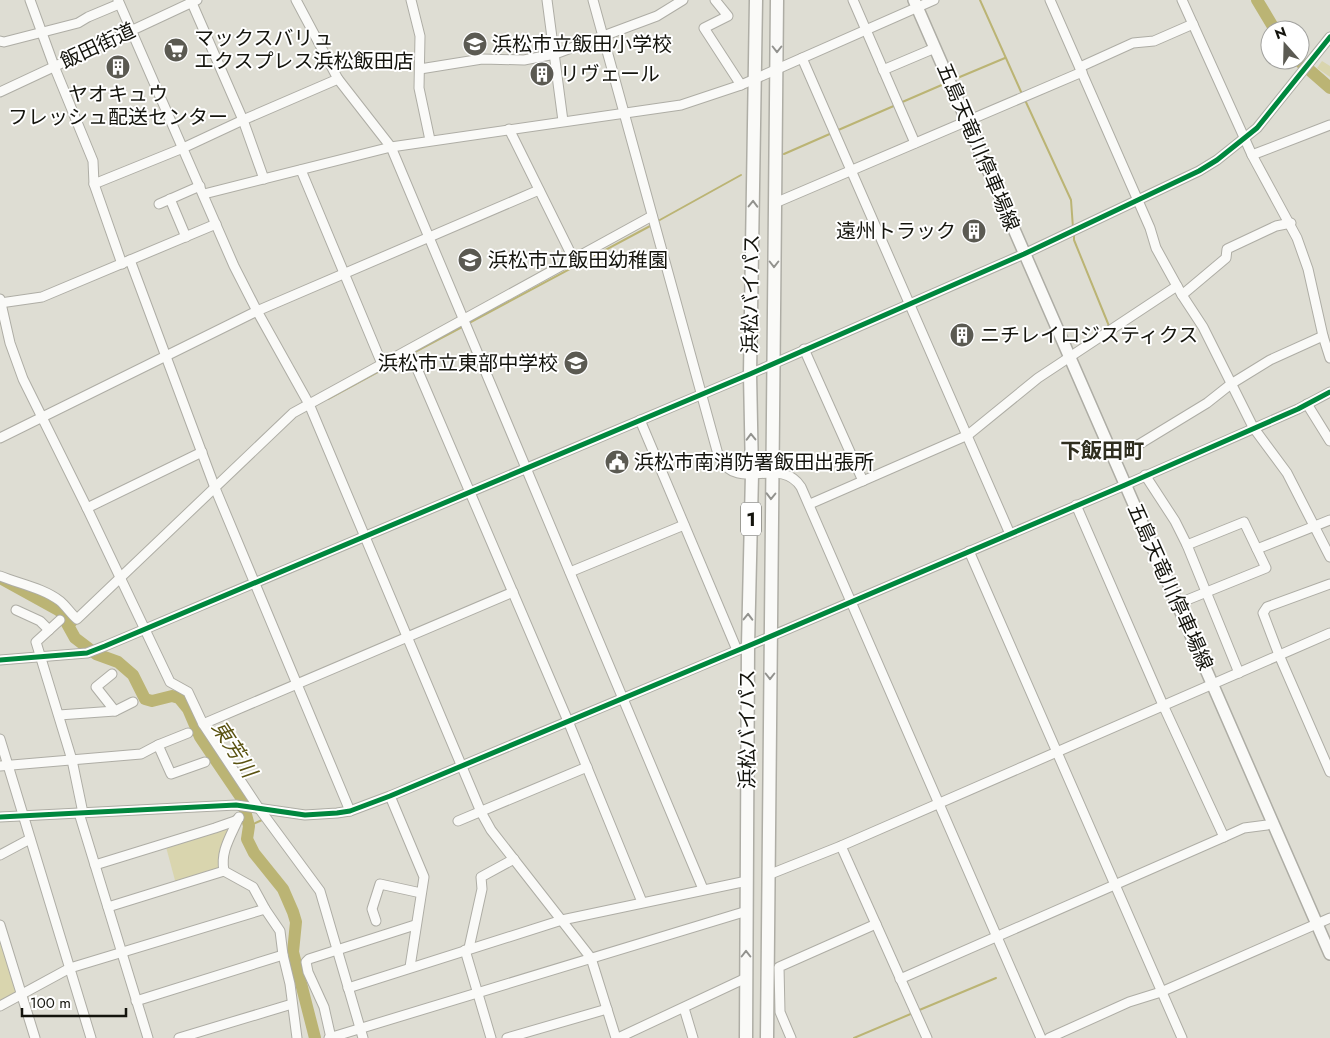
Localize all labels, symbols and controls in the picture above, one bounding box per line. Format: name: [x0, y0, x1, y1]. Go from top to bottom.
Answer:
street label: 飯田街道: [56, 16, 140, 76]
north arrow: [1260, 20, 1310, 70]
text: N: [1272, 21, 1289, 44]
place label: マックスバリュ エクスプレス浜松飯田店: [194, 24, 413, 76]
place label: 浜松市立飯田小学校: [492, 30, 672, 59]
school or university icon: 浜松市立飯田小学校: [462, 31, 488, 57]
supermarket icon: マックスバリュ エクスプレス浜松飯田店: [163, 37, 189, 63]
one-way arrow: [772, 45, 782, 53]
building icon: ヤオキュウ フレッシュ配送センター: [105, 54, 131, 80]
street label: 五島天竜川停車場線: [929, 58, 1027, 236]
place label: リヴェール: [560, 60, 660, 89]
building icon: リヴェール: [529, 61, 555, 87]
place label: ヤオキュウ フレッシュ配送センター: [8, 80, 228, 132]
one-way arrow: [748, 200, 758, 208]
place label: 遠州トラック: [836, 217, 956, 246]
building icon: 遠州トラック: [961, 218, 987, 244]
street label: 浜松バイパス: [735, 234, 767, 354]
place label: 浜松市立飯田幼稚園: [488, 246, 668, 275]
school or university icon: 浜松市立飯田幼稚園: [457, 247, 483, 273]
one-way arrow: [769, 260, 779, 268]
place label: ニチレイロジスティクス: [980, 321, 1198, 350]
building icon: ニチレイロジスティクス: [949, 322, 975, 348]
place label: 浜松市立東部中学校: [378, 349, 558, 378]
school or university icon: 浜松市立東部中学校: [563, 350, 589, 376]
one-way arrow: [746, 433, 756, 440]
district label: 下飯田町: [1060, 436, 1144, 466]
place label: 浜松市南消防署飯田出張所: [634, 448, 874, 477]
public building icon: 浜松市南消防署飯田出張所: [604, 449, 630, 475]
one-way arrow: [766, 492, 777, 500]
street label: 五島天竜川停車場線: [1120, 499, 1220, 675]
road number: 1: [741, 502, 761, 536]
one-way arrow: [743, 613, 753, 620]
street label: 浜松バイパス: [733, 669, 762, 789]
one-way arrow: [765, 672, 775, 680]
water label: 東芳川: [204, 714, 265, 785]
one-way arrow: [741, 950, 751, 958]
scale bar: [22, 986, 126, 1018]
text: 100 m: [30, 992, 71, 1014]

